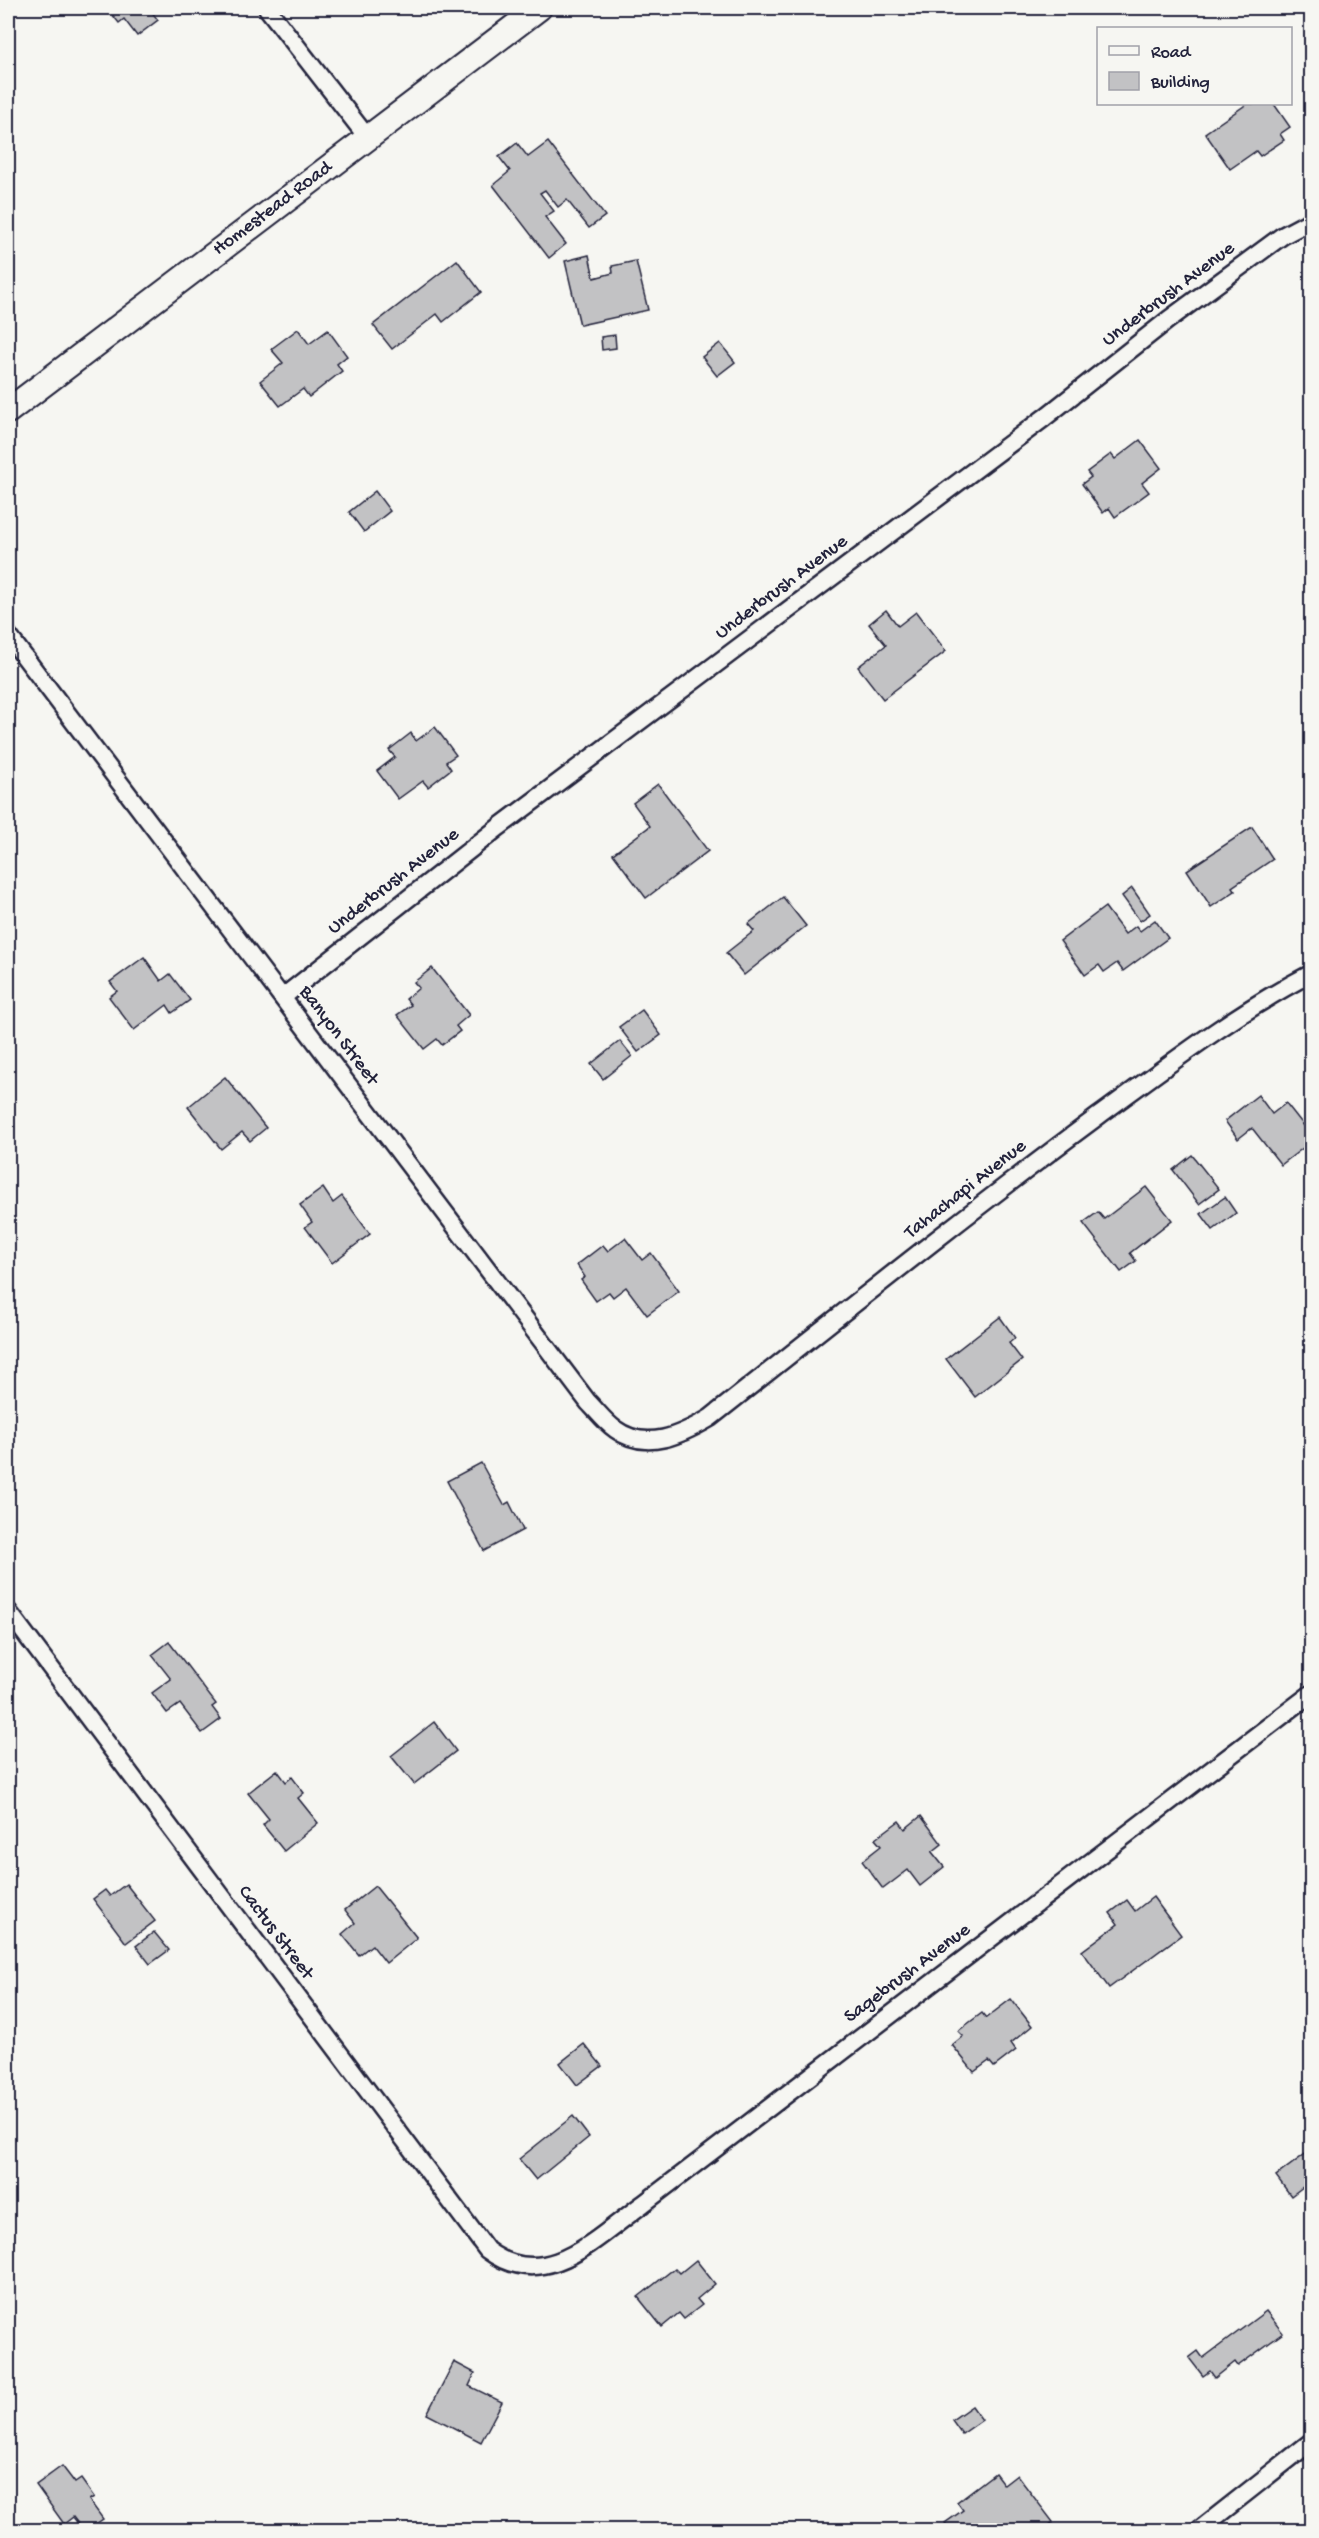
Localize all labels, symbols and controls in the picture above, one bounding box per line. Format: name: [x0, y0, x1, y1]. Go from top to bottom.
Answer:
legend: [1097, 27, 1292, 105]
text: Road: [1151, 43, 1192, 64]
text: Building: [1150, 73, 1210, 94]
street label: Homestead Road: [209, 155, 339, 261]
street label: Underbrush Avenue: [1098, 237, 1240, 352]
street label: Underbrush Avenue: [711, 530, 853, 645]
street label: Underbrush Avenue: [324, 823, 465, 940]
street label: Banyon Street: [293, 981, 384, 1092]
street label: Tahachapi Avenue: [900, 1135, 1032, 1245]
street label: Cactus Street: [232, 1881, 319, 1986]
street label: Sagebrush Avenue: [840, 1919, 976, 2029]

